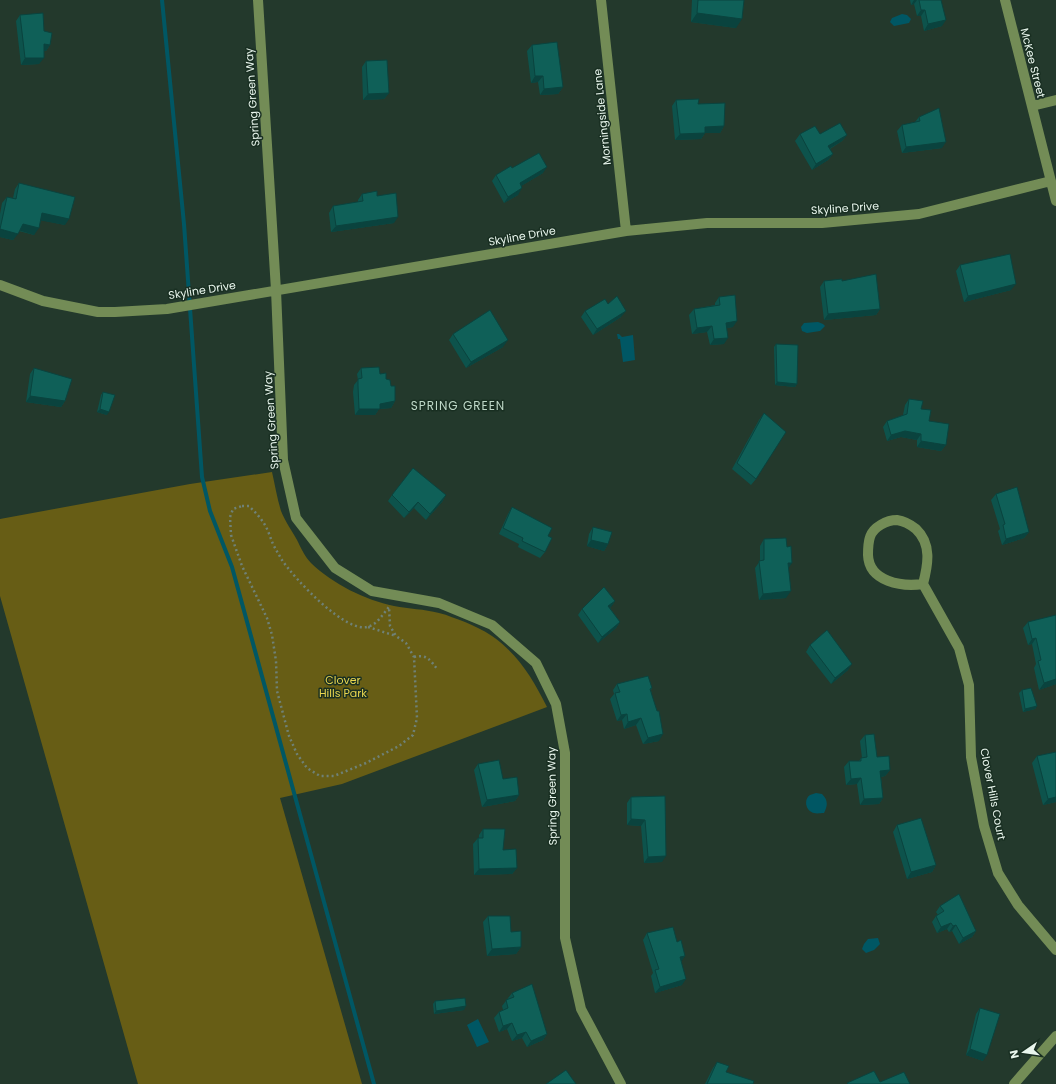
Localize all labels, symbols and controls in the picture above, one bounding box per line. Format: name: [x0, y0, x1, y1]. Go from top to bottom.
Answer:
street label: McKee Street: [1017, 26, 1049, 100]
street label: Spring Green Way: [241, 46, 263, 147]
street label: Morningside Lane: [589, 68, 615, 166]
street label: Skyline Drive: [810, 198, 880, 218]
street label: Skyline Drive: [487, 222, 557, 250]
street label: Skyline Drive: [167, 277, 237, 303]
street label: Spring Green Way: [260, 369, 282, 470]
district label: SPRING GREEN: [411, 397, 505, 414]
park label: Clover Hills Park: [319, 672, 367, 701]
street label: Spring Green Way: [543, 746, 561, 846]
street label: Clover Hills Court: [976, 747, 1010, 841]
north arrow: [1004, 1032, 1044, 1072]
text: N: [1006, 1048, 1023, 1060]

